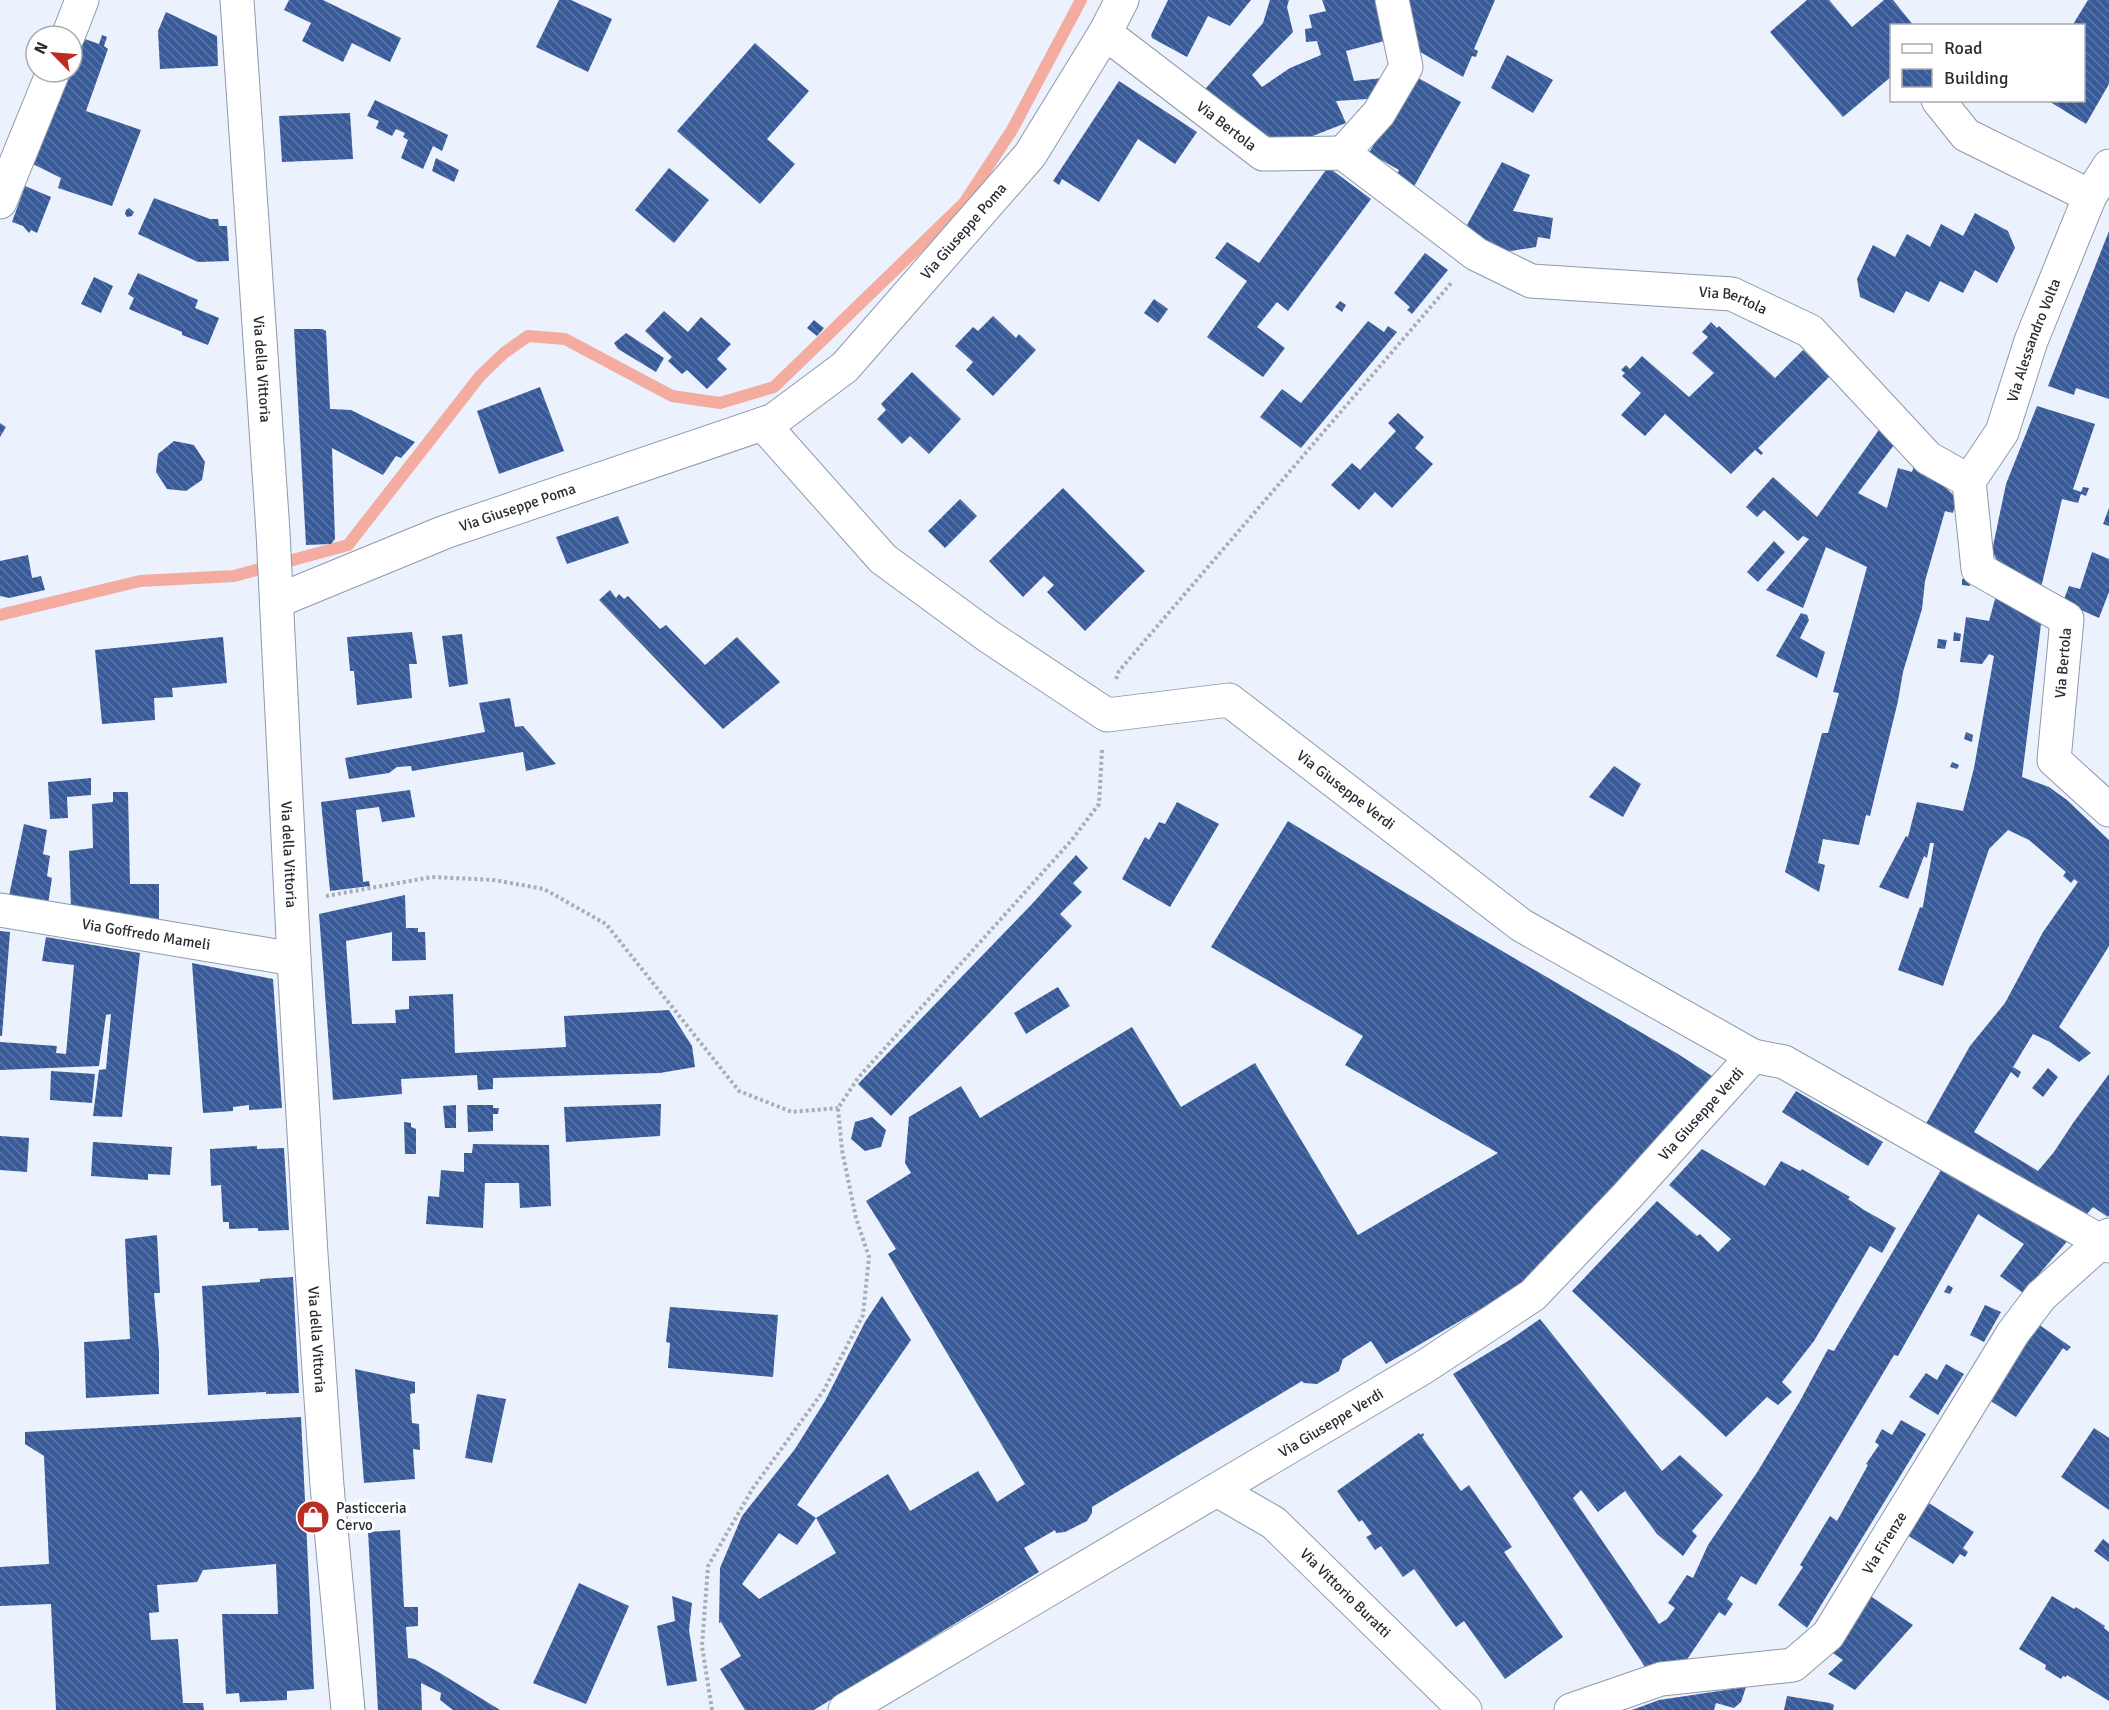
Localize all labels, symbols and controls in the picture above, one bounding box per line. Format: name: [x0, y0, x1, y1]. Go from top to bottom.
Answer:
north arrow: [24, 24, 84, 84]
legend: [1890, 24, 2085, 102]
text: Road: [1944, 37, 1983, 59]
text: N: [30, 39, 53, 57]
text: Building: [1944, 67, 2008, 89]
street label: Via Bertola: [1193, 97, 1260, 155]
street label: Via Giuseppe Poma: [917, 179, 1010, 283]
street label: Via Alessandro Volta: [2003, 276, 2064, 405]
street label: Via Bertola: [1698, 283, 1770, 318]
street label: Via della Vittoria: [249, 315, 275, 423]
street label: Via Giuseppe Poma: [457, 479, 578, 536]
street label: Via Bertola: [2051, 627, 2075, 699]
street label: Via Giuseppe Verdi: [1293, 746, 1398, 833]
street label: Via della Vittoria: [277, 801, 300, 908]
street label: Via Goffredo Mameli: [80, 915, 212, 954]
street label: Via Giuseppe Verdi: [1654, 1064, 1748, 1164]
street label: Via della Vittoria: [304, 1286, 330, 1394]
street label: Via Giuseppe Verdi: [1275, 1385, 1387, 1461]
shop icon: Pasticceria Cervo: [295, 1499, 331, 1535]
place label: Pasticceria Cervo: [336, 1499, 407, 1534]
street label: Via Firenze: [1858, 1508, 1910, 1578]
street label: Via Vittorio Buratti: [1296, 1545, 1395, 1642]

